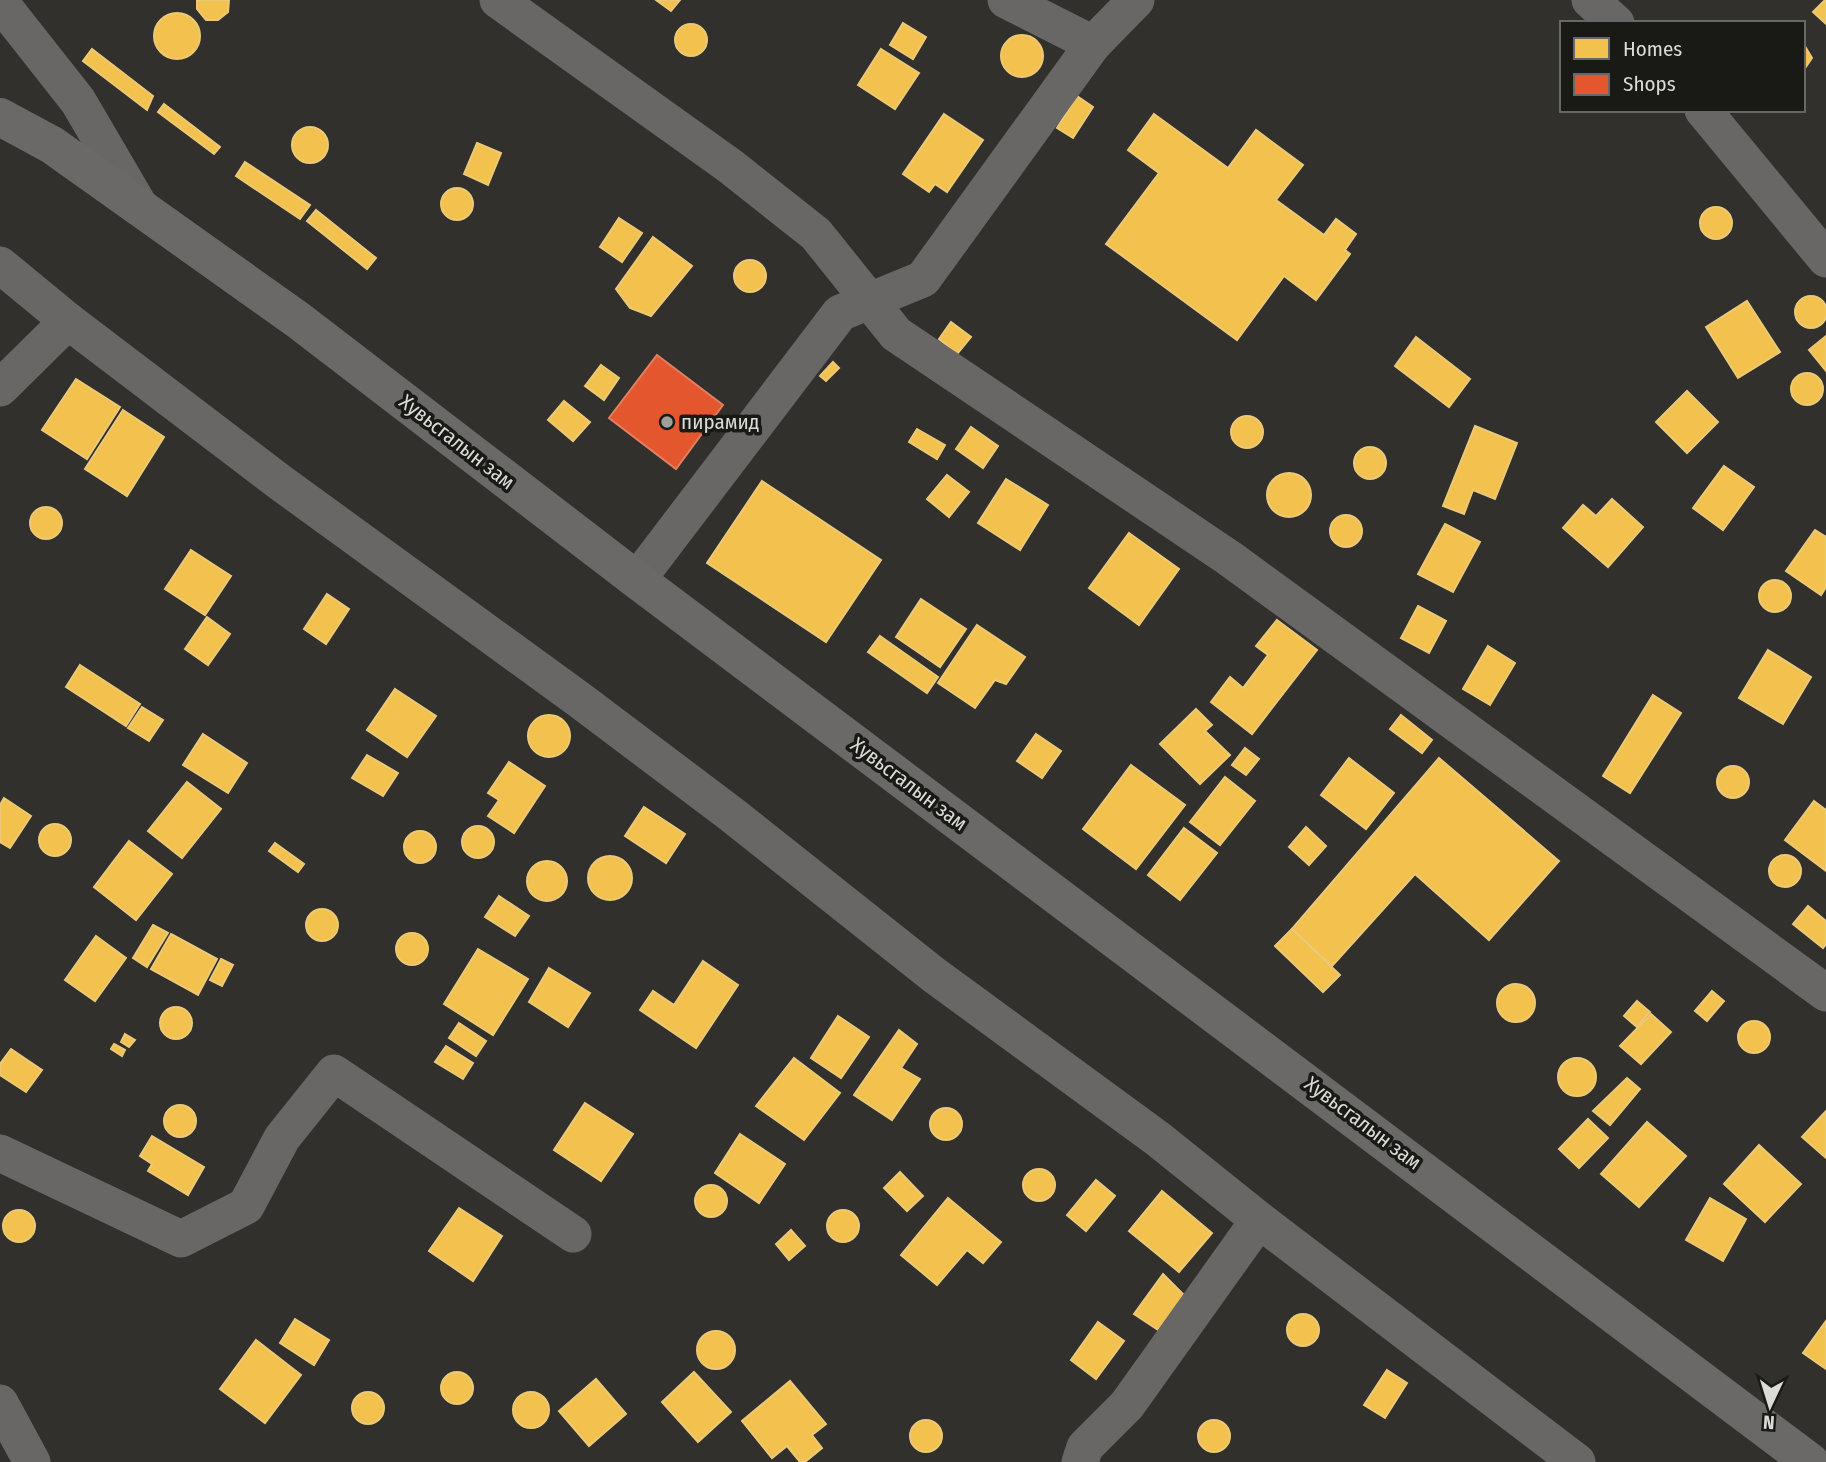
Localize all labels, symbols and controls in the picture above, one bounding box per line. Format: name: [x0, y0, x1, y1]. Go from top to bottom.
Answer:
legend: [1560, 21, 1805, 112]
text: Homes: [1623, 36, 1682, 62]
text: Shops: [1623, 71, 1676, 97]
street label: Хувьсгалын зам: [394, 389, 520, 495]
place label: пирамид: [681, 409, 759, 435]
marker: пирамид: [659, 414, 675, 430]
street label: Хувьсгалын зам: [846, 732, 972, 836]
street label: Хувьсгалын зам: [1300, 1071, 1426, 1175]
north arrow: [1735, 1371, 1805, 1441]
text: N: [1762, 1411, 1775, 1434]

